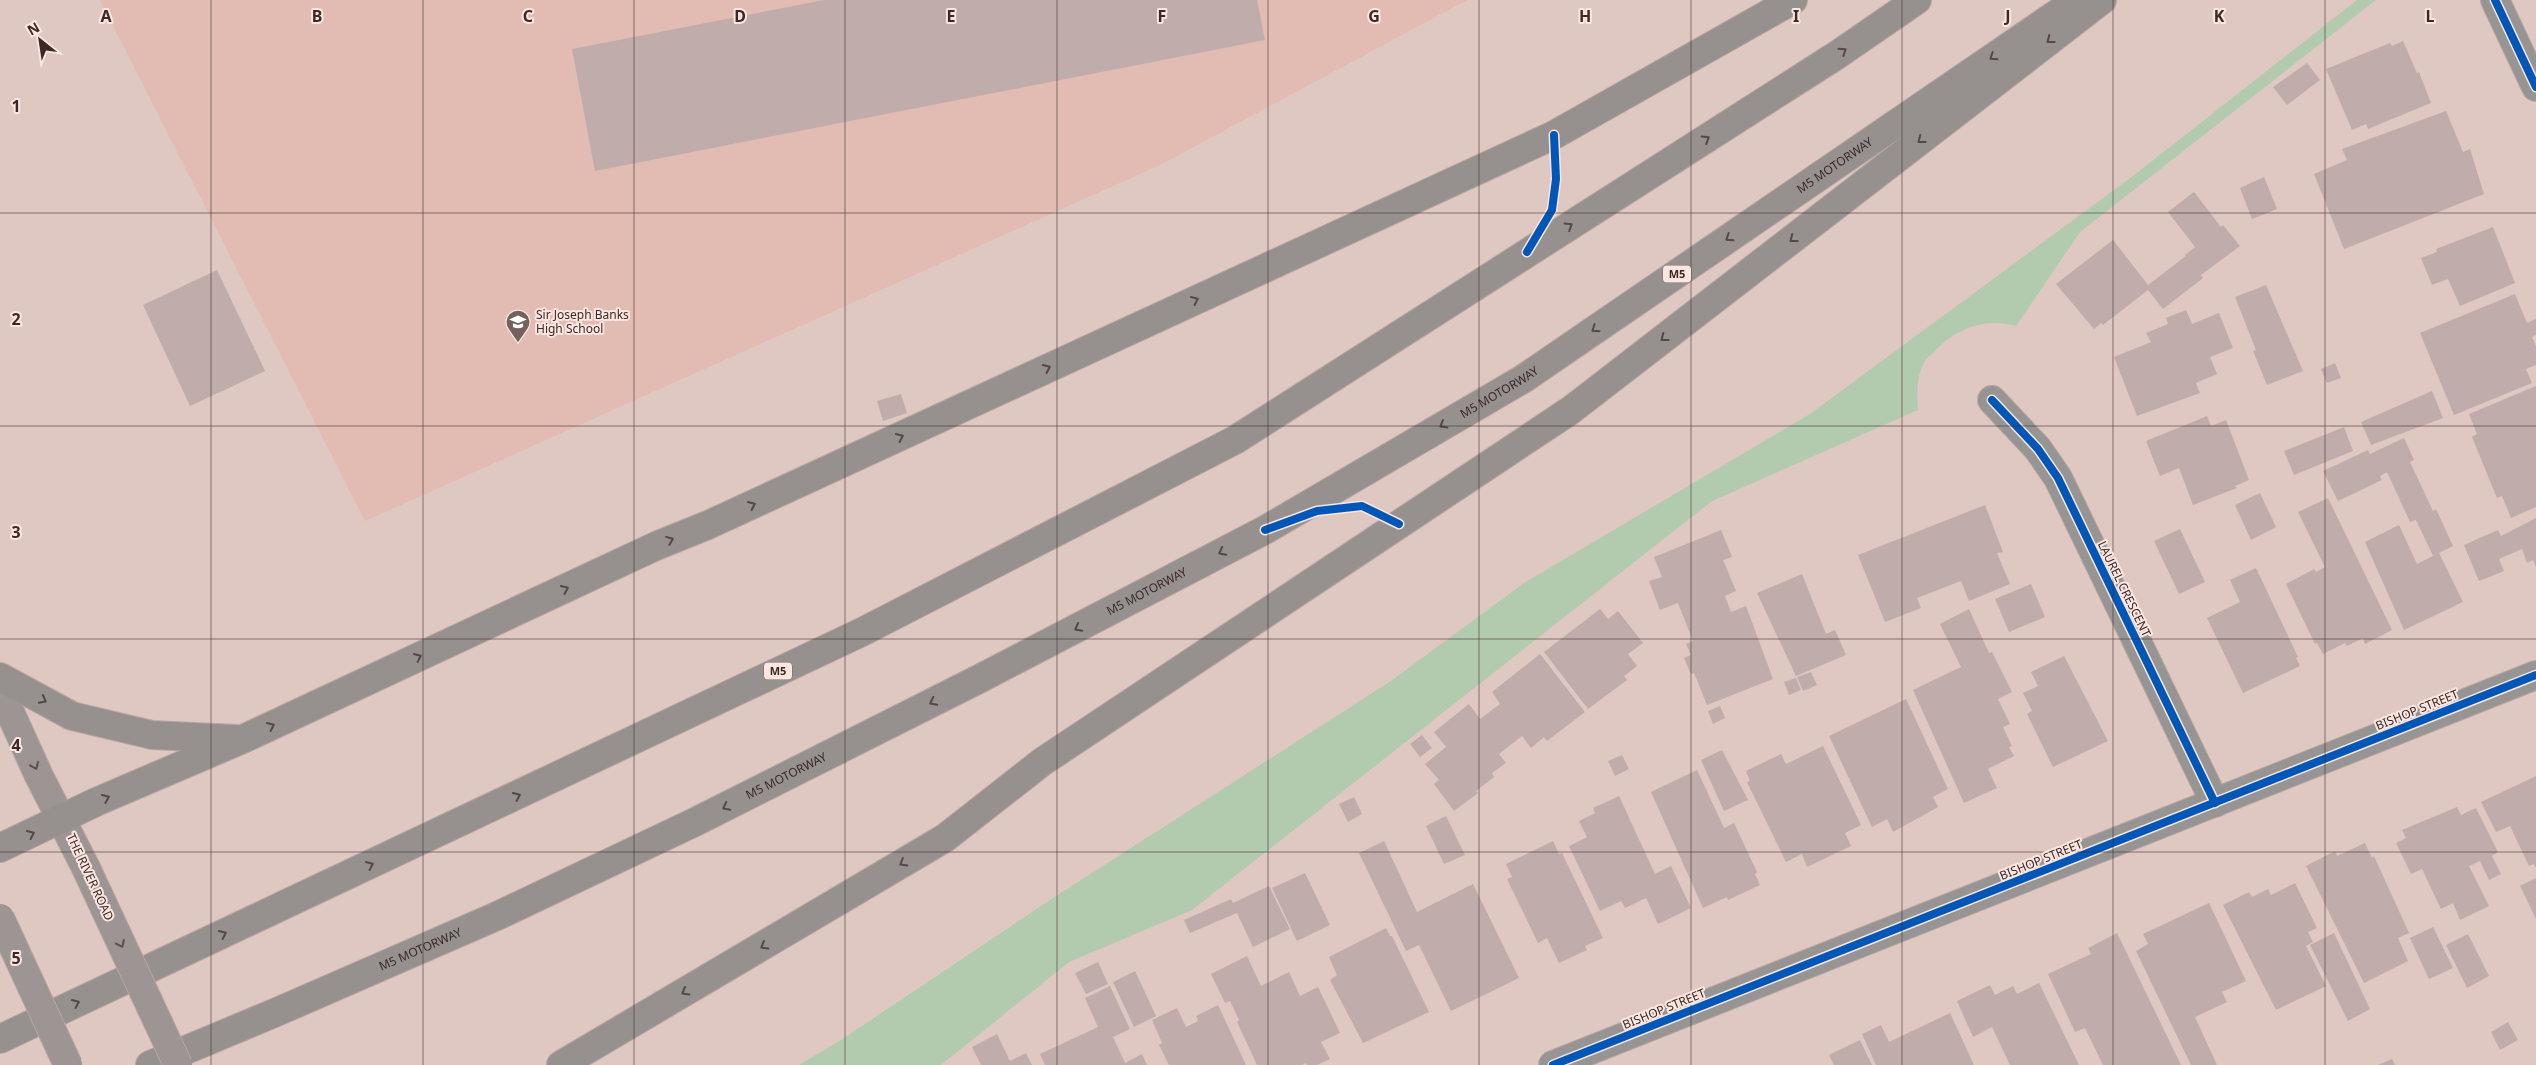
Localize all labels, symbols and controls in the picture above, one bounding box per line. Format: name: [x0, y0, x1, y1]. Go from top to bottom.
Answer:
text: A: [100, 5, 112, 27]
text: B: [312, 5, 322, 27]
text: C: [523, 5, 533, 27]
text: D: [734, 5, 746, 27]
text: E: [947, 5, 956, 27]
text: F: [1158, 5, 1166, 27]
text: G: [1368, 5, 1380, 27]
text: H: [1579, 5, 1591, 27]
text: I: [1793, 5, 1799, 27]
text: J: [2003, 5, 2011, 27]
text: K: [2214, 5, 2225, 27]
text: L: [2426, 5, 2435, 27]
north arrow: [15, 15, 65, 65]
text: N: [24, 17, 43, 39]
one-way arrow: [2047, 35, 2056, 43]
one-way arrow: [1837, 48, 1846, 57]
one-way arrow: [1990, 51, 1999, 60]
text: 1: [11, 95, 21, 117]
street label: M5 MOTORWAY: [1793, 133, 1876, 197]
one-way arrow: [1918, 134, 1927, 142]
one-way arrow: [1700, 135, 1709, 145]
one-way arrow: [1563, 222, 1572, 232]
one-way arrow: [1725, 232, 1735, 241]
one-way arrow: [1789, 233, 1799, 242]
road number: M5: [1663, 266, 1691, 282]
one-way arrow: [1190, 296, 1199, 307]
place label: Sir Joseph Banks High School: [536, 306, 629, 337]
text: 2: [11, 308, 21, 330]
school or university icon: Sir Joseph Banks High School: [505, 309, 531, 343]
one-way arrow: [1591, 323, 1601, 332]
one-way arrow: [1661, 333, 1670, 341]
street label: M5 MOTORWAY: [1457, 362, 1542, 422]
one-way arrow: [1042, 364, 1051, 375]
one-way arrow: [1439, 419, 1448, 429]
one-way arrow: [895, 432, 904, 443]
one-way arrow: [747, 500, 756, 511]
text: 3: [11, 521, 21, 543]
one-way arrow: [665, 536, 674, 546]
street label: LAUREL CRESCENT: [2094, 538, 2155, 640]
one-way arrow: [1218, 546, 1227, 556]
street label: M5 MOTORWAY: [1103, 563, 1190, 619]
one-way arrow: [560, 585, 569, 595]
one-way arrow: [1074, 621, 1083, 631]
one-way arrow: [413, 653, 422, 664]
road number: M5: [764, 662, 792, 679]
street label: BISHOP STREET: [2373, 685, 2461, 734]
one-way arrow: [38, 694, 47, 704]
one-way arrow: [930, 696, 939, 706]
one-way arrow: [266, 722, 275, 732]
text: 4: [11, 734, 21, 756]
street label: M5 MOTORWAY: [743, 748, 830, 803]
one-way arrow: [28, 761, 39, 770]
one-way arrow: [512, 791, 521, 802]
one-way arrow: [101, 794, 110, 805]
one-way arrow: [722, 801, 731, 811]
one-way arrow: [26, 829, 35, 840]
street label: THE RIVER ROAD: [63, 830, 118, 923]
street label: BISHOP STREET: [1997, 835, 2085, 884]
one-way arrow: [900, 856, 909, 866]
one-way arrow: [365, 861, 374, 871]
street label: M5 MOTORWAY: [376, 923, 464, 974]
one-way arrow: [218, 930, 227, 940]
one-way arrow: [115, 939, 125, 948]
one-way arrow: [760, 939, 769, 949]
text: 5: [11, 947, 21, 969]
street label: BISHOP STREET: [1620, 984, 1708, 1033]
one-way arrow: [681, 986, 690, 996]
one-way arrow: [71, 999, 80, 1009]

